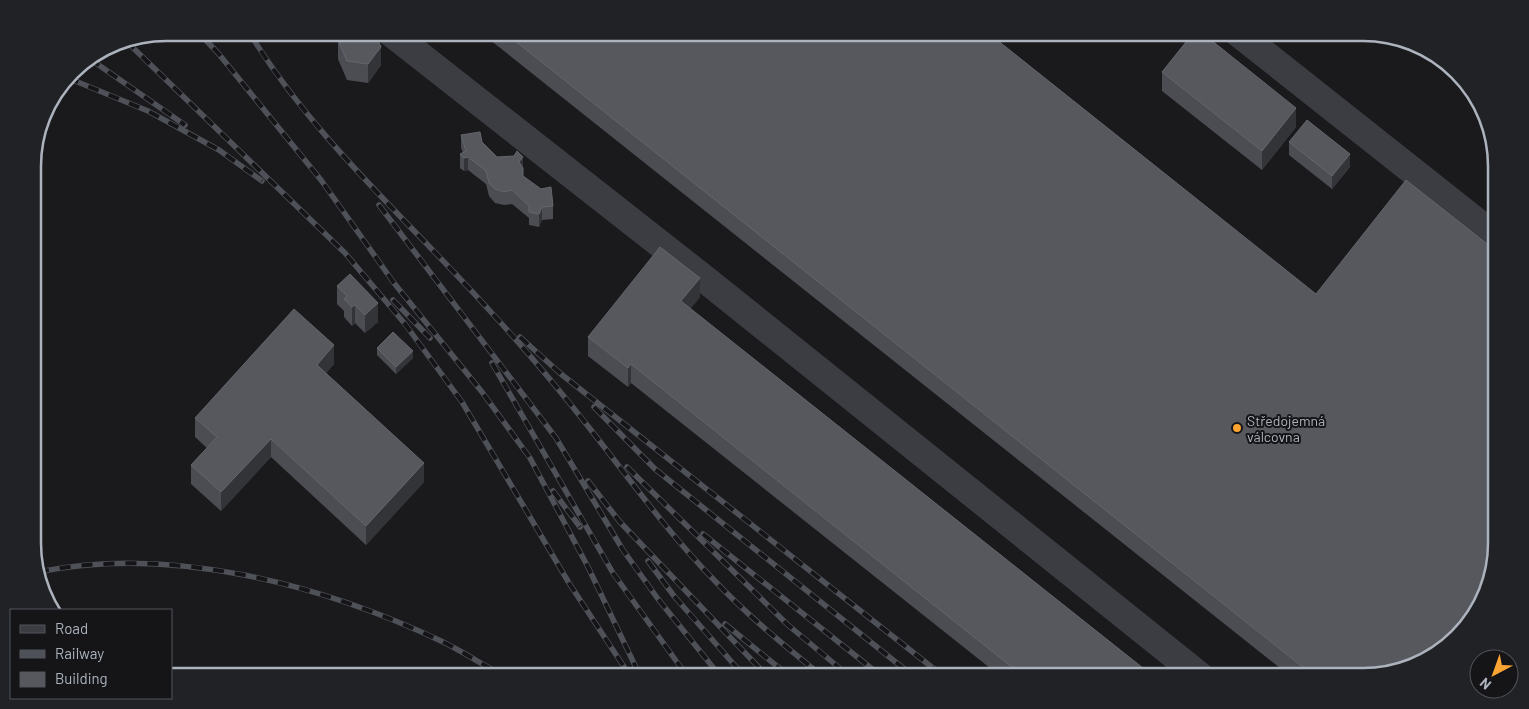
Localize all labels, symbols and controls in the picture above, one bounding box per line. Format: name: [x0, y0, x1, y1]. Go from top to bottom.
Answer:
place label: Středojemná válcovna: [1247, 412, 1325, 445]
marker: Středojemná válcovna: [1231, 422, 1243, 434]
legend: [10, 609, 172, 699]
text: Road: [55, 619, 88, 637]
text: Railway: [55, 644, 104, 662]
north arrow: [1469, 649, 1519, 699]
text: Building: [55, 669, 108, 687]
text: N: [1476, 675, 1494, 694]

